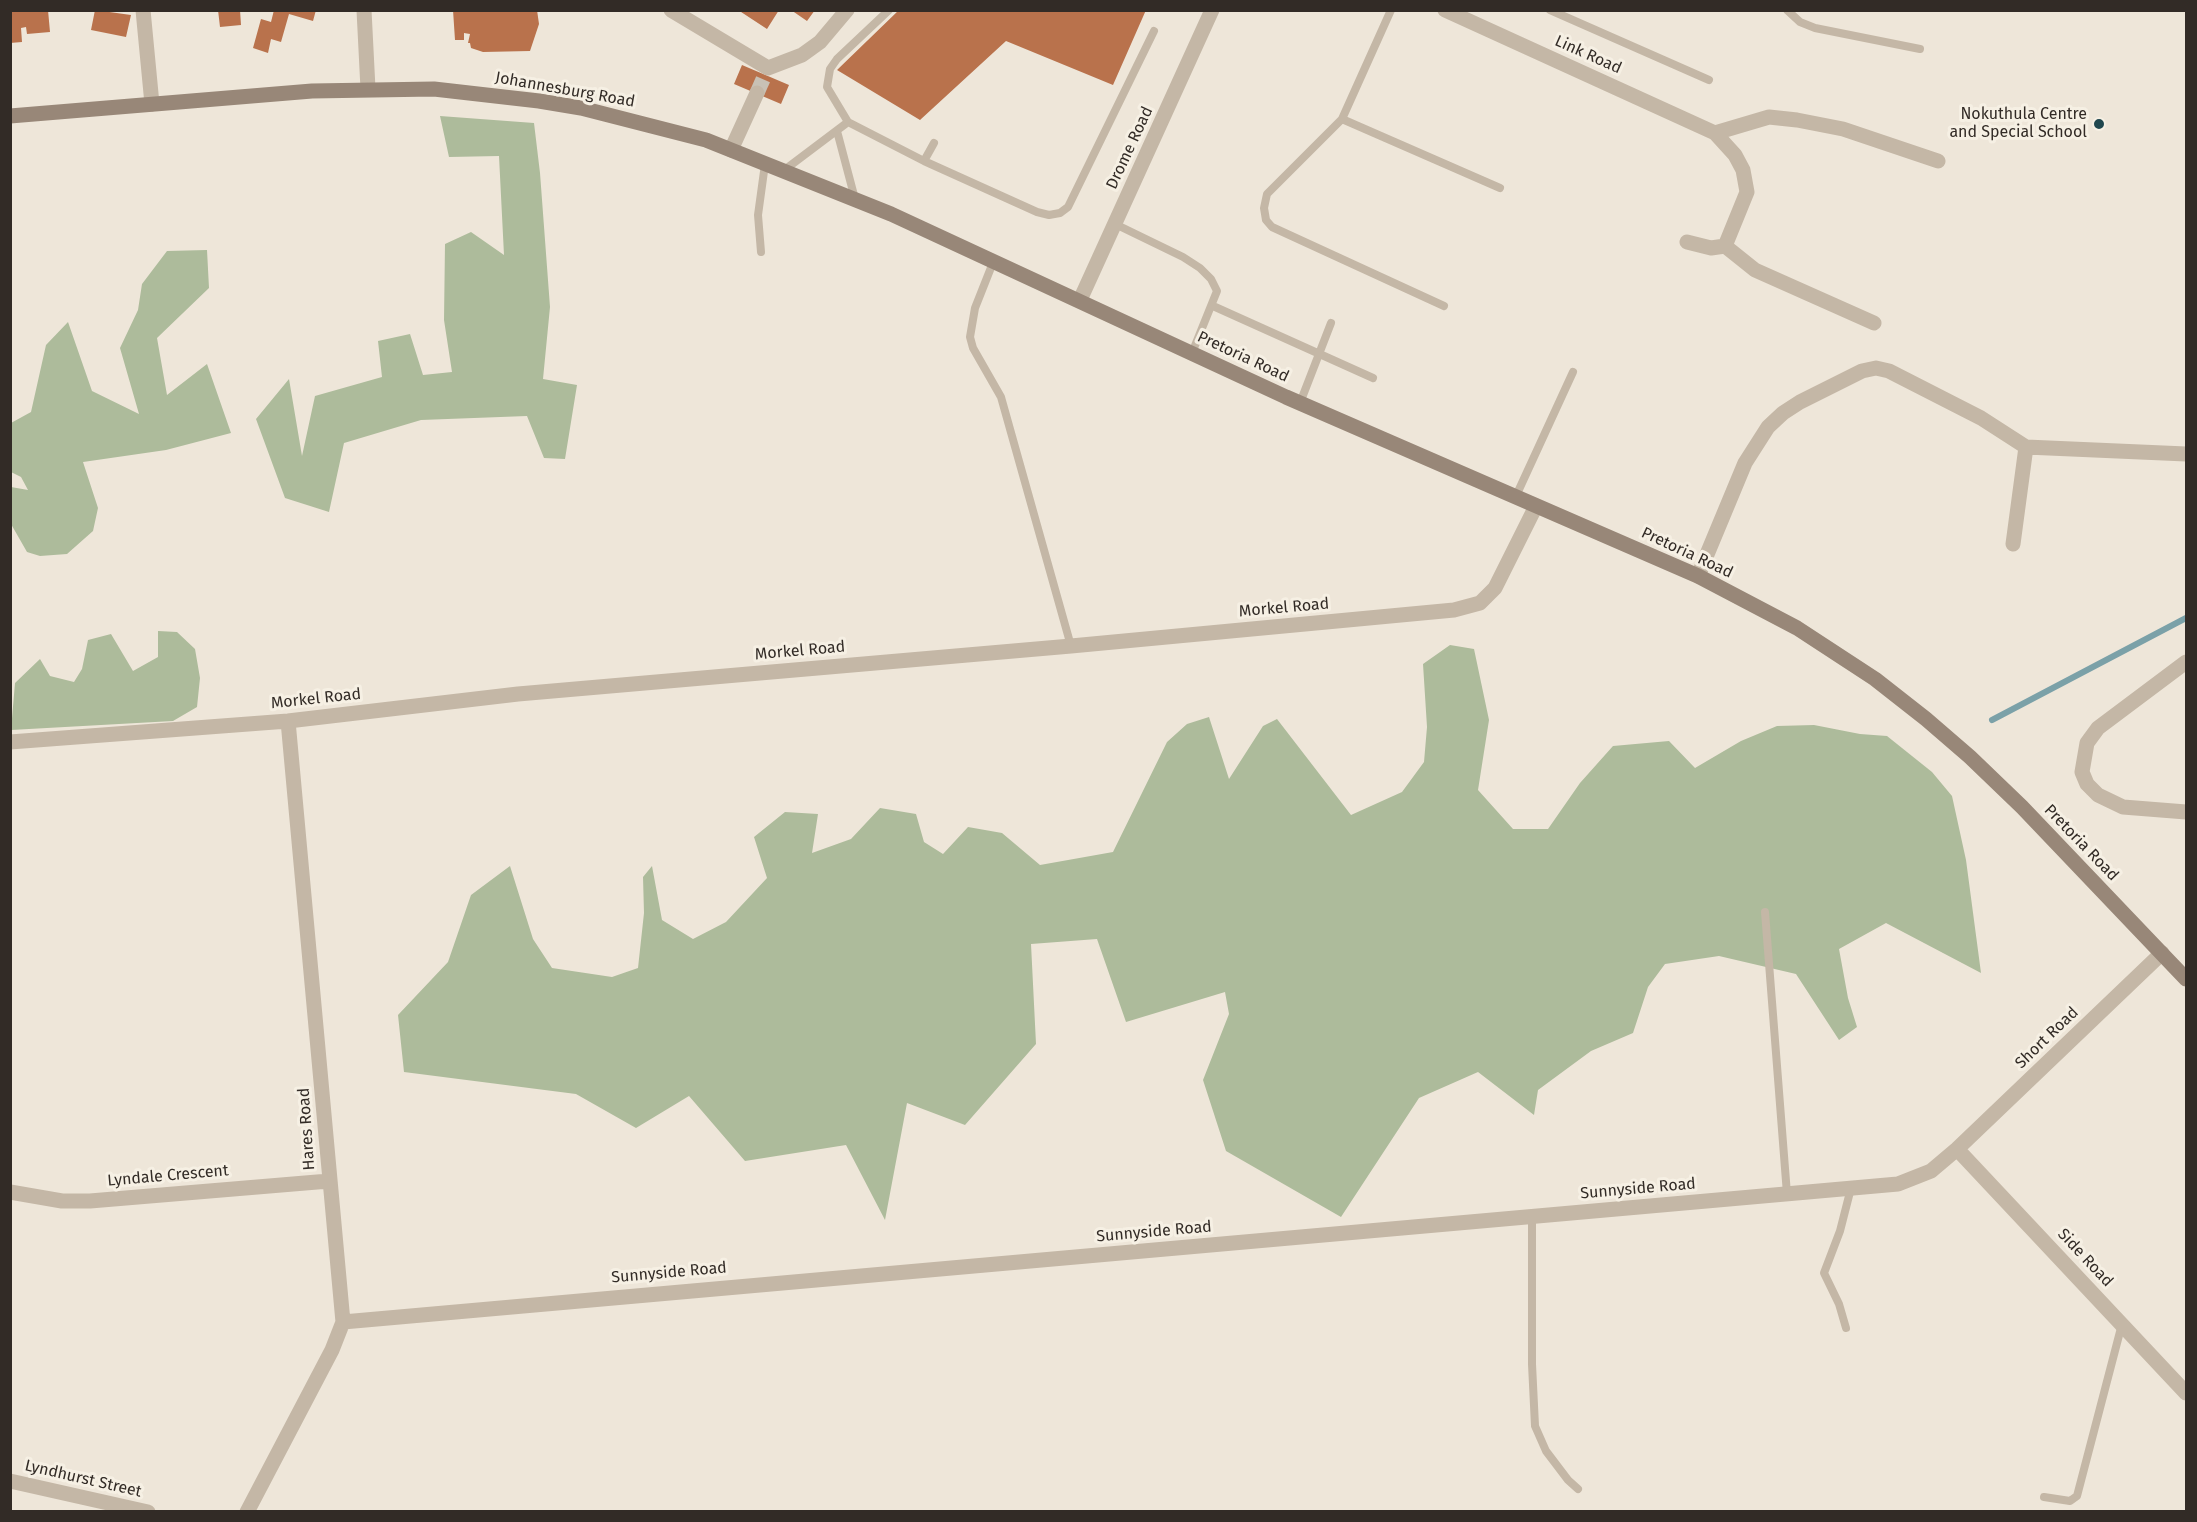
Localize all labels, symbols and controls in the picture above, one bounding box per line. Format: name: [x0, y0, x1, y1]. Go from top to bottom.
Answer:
street label: Link Road: [1552, 32, 1624, 78]
street label: Johannesburg Road: [494, 68, 636, 112]
street label: Drome Road: [1103, 104, 1157, 192]
place label: Nokuthula Centre and Special School: [1949, 105, 2087, 143]
marker: Nokuthula Centre and Special School: [2092, 117, 2106, 131]
street label: Pretoria Road: [1194, 327, 1292, 387]
street label: Pretoria Road: [1638, 523, 1736, 583]
street label: Morkel Road: [1238, 594, 1330, 622]
street label: Morkel Road: [754, 637, 846, 665]
street label: Morkel Road: [270, 685, 362, 713]
street label: Pretoria Road: [2040, 801, 2122, 885]
street label: Short Road: [2011, 1003, 2083, 1073]
street label: Hares Road: [295, 1087, 319, 1171]
street label: Lyndale Crescent: [107, 1161, 229, 1191]
street label: Sunnyside Road: [1579, 1174, 1697, 1204]
street label: Sunnyside Road: [1095, 1217, 1213, 1247]
street label: Side Road: [2053, 1225, 2117, 1291]
street label: Sunnyside Road: [610, 1258, 728, 1288]
street label: Lyndhurst Street: [23, 1456, 143, 1502]

